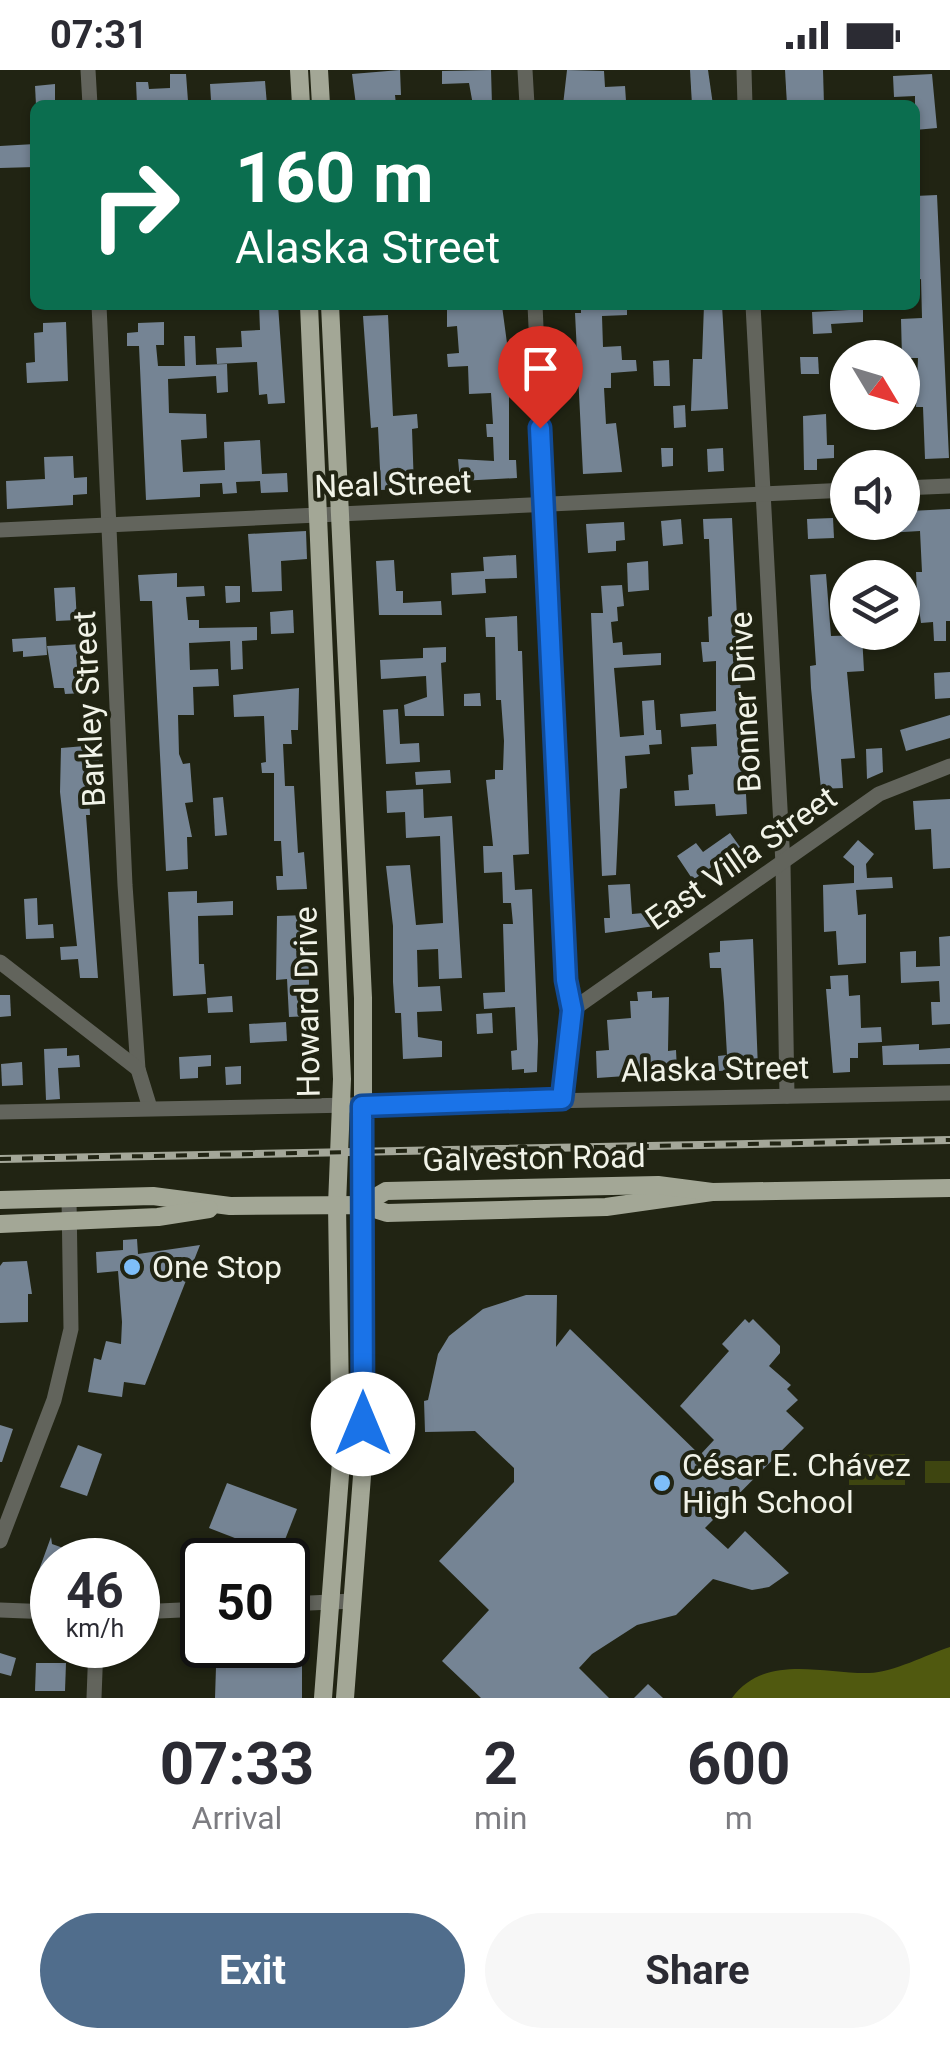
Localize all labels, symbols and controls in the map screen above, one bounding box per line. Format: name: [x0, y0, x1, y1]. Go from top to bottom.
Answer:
text: 07:31: [50, 13, 148, 57]
text: 160 m: [235, 137, 434, 219]
icon: right: [70, 140, 200, 270]
text: Alaska Street: [235, 221, 500, 274]
pin: [498, 326, 583, 429]
north arrow: [830, 340, 920, 430]
map controls: [830, 340, 920, 650]
icon: arrive: [513, 341, 568, 396]
button: sound: [830, 450, 920, 540]
street label: Neal Street: [314, 462, 472, 506]
button: layers: [830, 560, 920, 650]
street label: Barkley Street: [65, 610, 113, 808]
street label: Bonner Drive: [721, 611, 769, 793]
street label: East Villa Street: [638, 778, 844, 938]
street label: Howard Drive: [286, 906, 328, 1098]
street label: Alaska Street: [620, 1048, 810, 1090]
street label: Galveston Road: [422, 1137, 646, 1179]
place label: One Stop: [152, 1248, 282, 1286]
marker: One Stop: [121, 1256, 143, 1278]
position arrow: [311, 1372, 415, 1476]
place label: César E. Chávez High School: [682, 1446, 911, 1521]
marker: César E. Chávez High School: [651, 1472, 673, 1494]
speed limit sign: 50: [180, 1538, 310, 1668]
text: 46: [66, 1562, 124, 1620]
text: km/h: [66, 1614, 124, 1643]
text: 07:33: [160, 1728, 314, 1799]
text: 2: [483, 1728, 518, 1799]
text: 600: [687, 1728, 790, 1799]
text: Arrival: [192, 1799, 282, 1837]
text: min: [474, 1799, 527, 1837]
text: m: [725, 1799, 753, 1837]
button: Exit: [40, 1913, 465, 2028]
button: Share: [485, 1913, 910, 2028]

